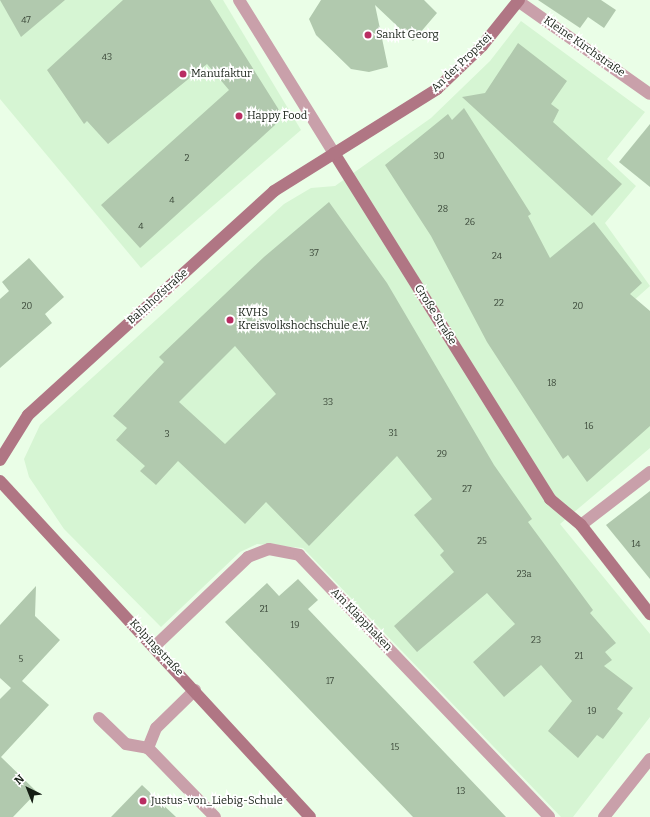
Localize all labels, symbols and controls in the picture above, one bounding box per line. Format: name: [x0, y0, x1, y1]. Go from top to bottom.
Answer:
street label: Kleine Kirchstraße: [541, 14, 627, 80]
house number: 47: [21, 15, 31, 25]
place label: Sankt Georg: [376, 28, 439, 42]
marker: Sankt Georg: [363, 30, 373, 40]
street label: An der Propstei: [429, 31, 495, 95]
house number: 43: [102, 52, 112, 62]
place label: Manufaktur: [191, 67, 252, 81]
marker: Manufaktur: [178, 69, 188, 79]
place label: Happy Food: [247, 109, 307, 123]
marker: Happy Food: [234, 111, 244, 121]
house number: 30: [434, 151, 444, 161]
house number: 2: [185, 153, 189, 163]
house number: 4: [169, 195, 175, 205]
house number: 28: [438, 204, 448, 214]
house number: 26: [465, 217, 475, 227]
house number: 4: [138, 221, 144, 231]
house number: 37: [309, 248, 319, 258]
house number: 24: [492, 251, 502, 261]
street label: Bahnhofstraße: [125, 267, 191, 327]
street label: Große Straße: [411, 283, 459, 347]
house number: 22: [494, 298, 504, 308]
house number: 20: [22, 301, 32, 311]
house number: 20: [573, 301, 583, 311]
place label: KVHS Kreisvolkshochschule e.V.: [238, 307, 368, 333]
marker: KVHS Kreisvolkshochschule e.V.: [225, 315, 235, 325]
house number: 18: [547, 378, 557, 388]
house number: 33: [323, 397, 333, 407]
house number: 16: [585, 421, 593, 431]
house number: 31: [389, 428, 397, 438]
house number: 3: [164, 429, 170, 439]
house number: 29: [437, 449, 447, 459]
house number: 27: [462, 484, 472, 494]
house number: 25: [477, 536, 487, 546]
house number: 14: [632, 539, 640, 549]
house number: 23a: [517, 569, 531, 579]
street label: Am Klapphaken: [328, 586, 394, 654]
house number: 21: [260, 604, 268, 614]
street label: Kolpingstraße: [126, 617, 186, 679]
house number: 19: [291, 620, 299, 630]
house number: 23: [531, 635, 541, 645]
house number: 21: [575, 651, 583, 661]
house number: 5: [19, 654, 23, 664]
house number: 17: [326, 676, 334, 686]
house number: 19: [588, 706, 596, 716]
house number: 15: [391, 742, 399, 752]
north arrow: [8, 769, 48, 809]
text: N: [12, 772, 27, 788]
house number: 13: [457, 786, 465, 796]
place label: Justus-von_Liebig-Schule: [151, 794, 283, 808]
marker: Justus-von_Liebig-Schule: [138, 796, 148, 806]

